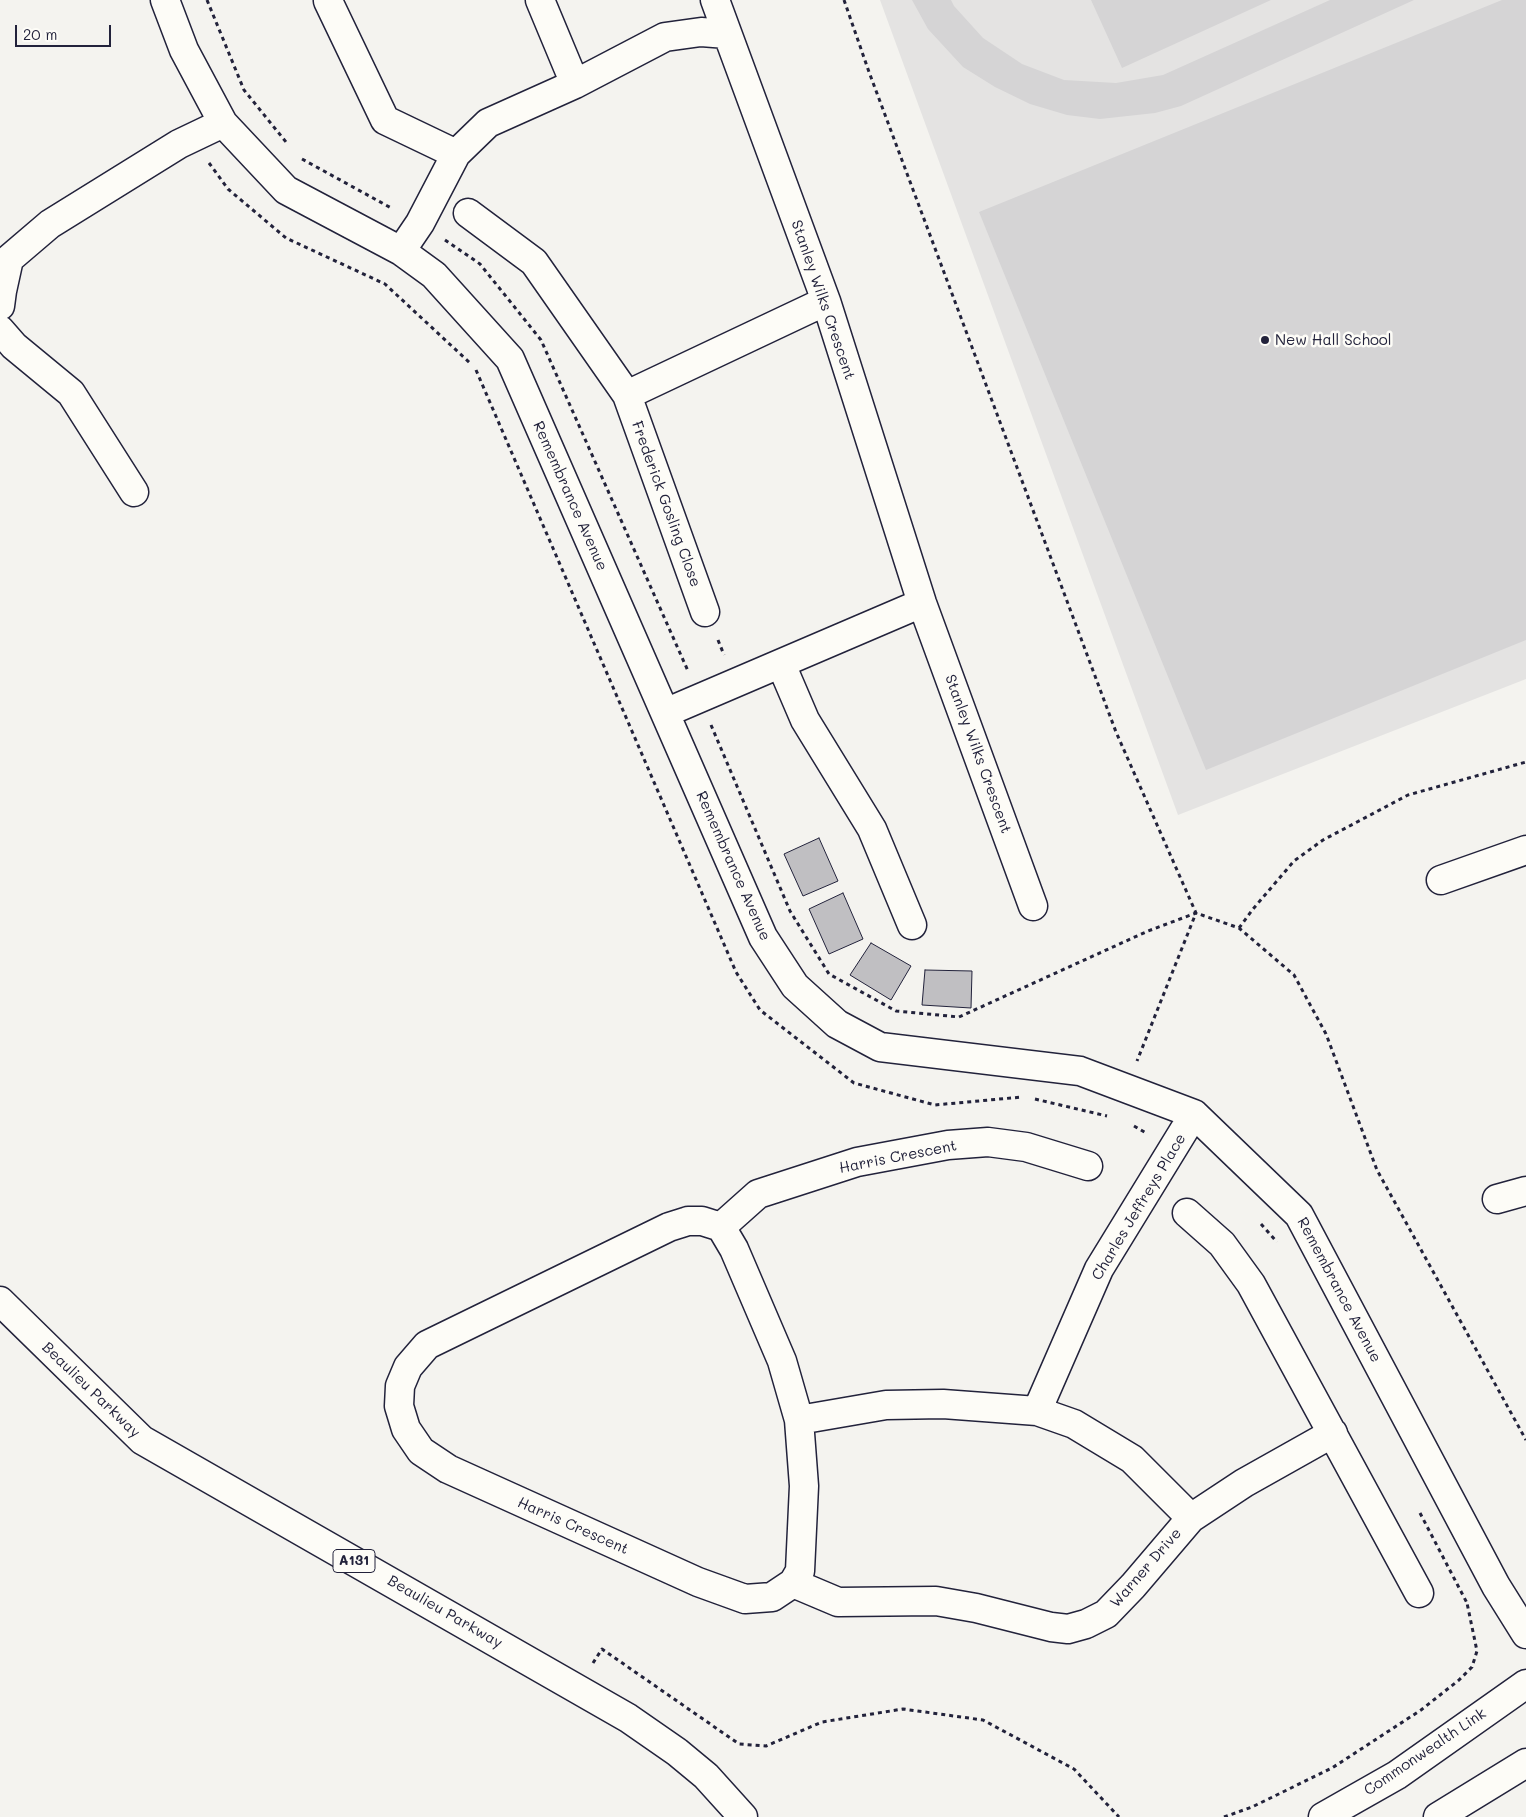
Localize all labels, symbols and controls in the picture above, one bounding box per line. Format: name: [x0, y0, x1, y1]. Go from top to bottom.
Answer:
scale bar: [18, 15, 114, 47]
text: 20 m: [23, 24, 57, 44]
street label: Stanley Wilks Crescent: [787, 218, 859, 382]
place label: New Hall School: [1275, 331, 1391, 349]
marker: New Hall School: [1259, 334, 1271, 346]
street label: Remembrance Avenue: [529, 419, 611, 573]
street label: Frederick Gosling Close: [628, 419, 704, 589]
street label: Stanley Wilks Crescent: [941, 672, 1015, 836]
street label: Remembrance Avenue: [692, 789, 774, 943]
street label: Charles Jeffreys Place: [1088, 1131, 1190, 1283]
street label: Harris Crescent: [838, 1137, 958, 1177]
street label: Remembrance Avenue: [1293, 1214, 1385, 1366]
street label: Beaulieu Parkway: [38, 1339, 144, 1441]
street label: Harris Crescent: [515, 1493, 631, 1559]
street label: Warner Drive: [1107, 1525, 1185, 1611]
road number: A131: [333, 1550, 375, 1572]
street label: Beaulieu Parkway: [384, 1572, 506, 1652]
street label: Commonwealth Link: [1361, 1704, 1489, 1800]

